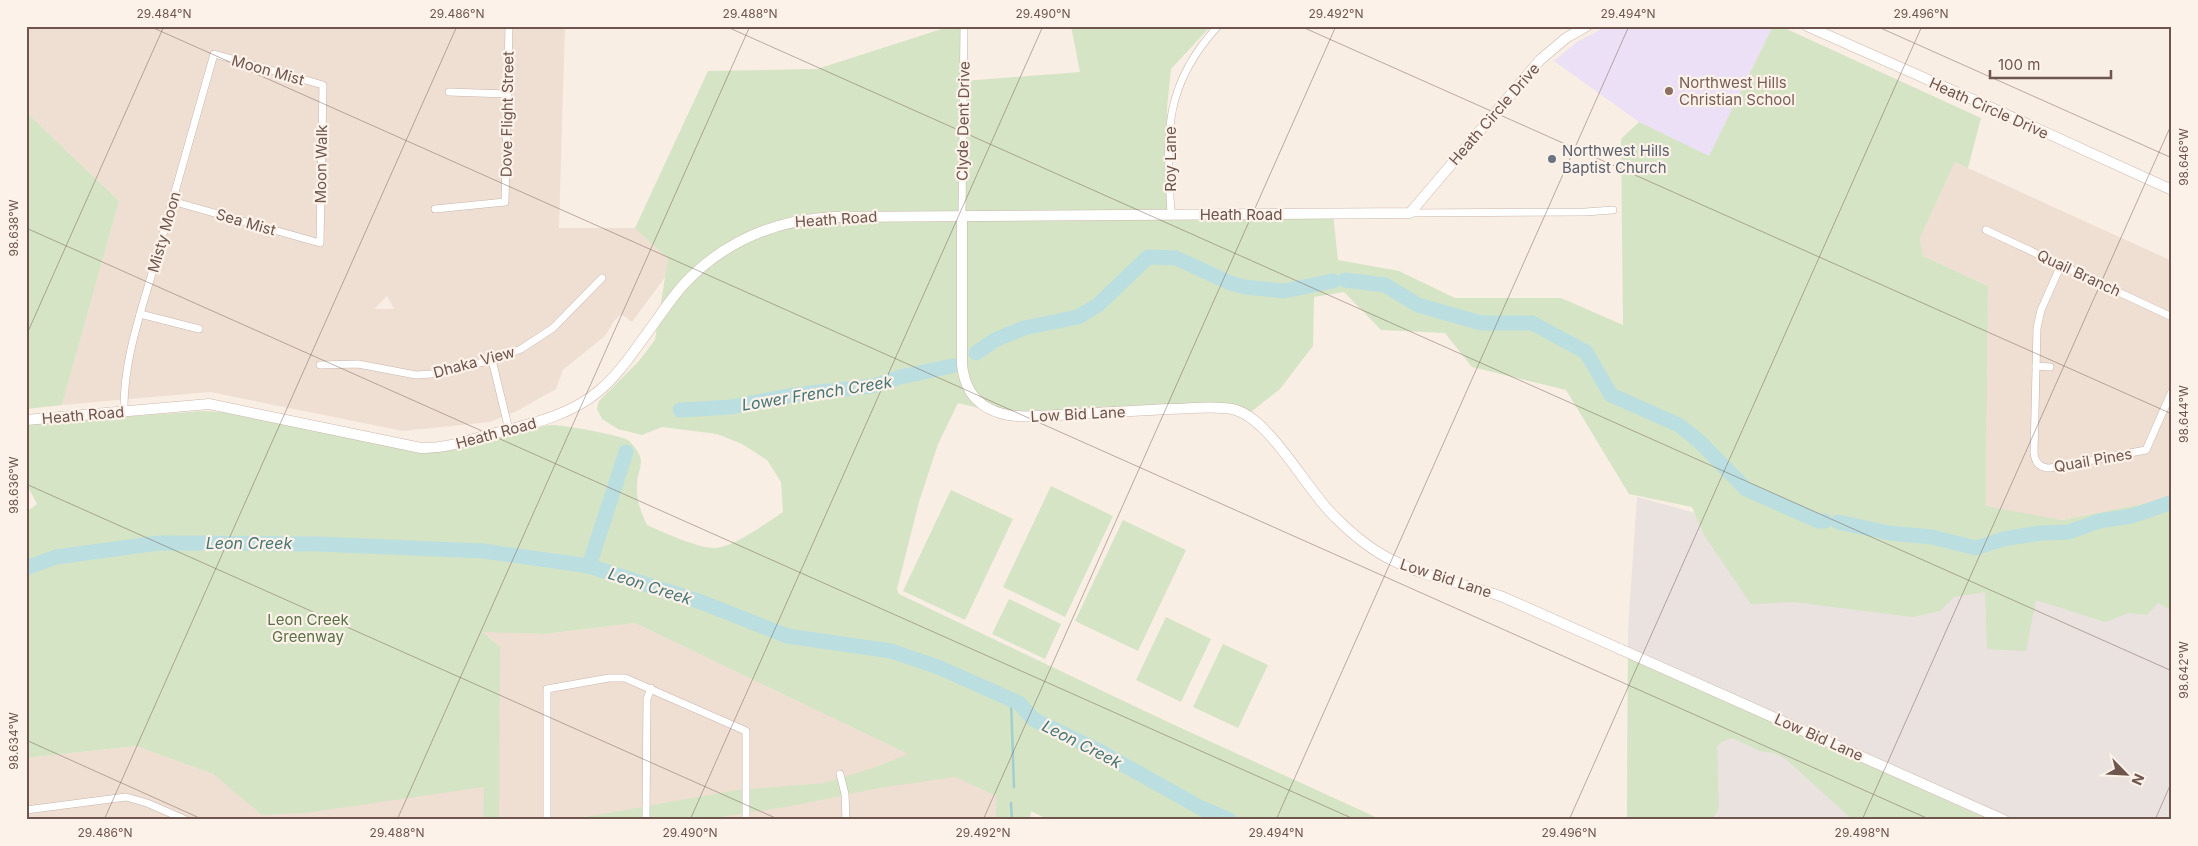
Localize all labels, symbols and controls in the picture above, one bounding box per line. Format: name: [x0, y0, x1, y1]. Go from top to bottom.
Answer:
text: 29.484°N: [136, 6, 192, 21]
text: 29.486°N: [429, 6, 485, 21]
text: 29.488°N: [723, 6, 777, 21]
text: 29.490°N: [1015, 6, 1071, 21]
text: 29.492°N: [1309, 6, 1363, 21]
text: 29.494°N: [1600, 6, 1656, 21]
text: 29.496°N: [1893, 6, 1949, 21]
scale bar: [1990, 48, 2112, 80]
street label: Moon Mist: [230, 51, 307, 89]
street label: Dove Flight Street: [496, 51, 518, 177]
text: 100 m: [1998, 55, 2040, 74]
street label: Heath Circle Drive: [1445, 59, 1543, 169]
street label: Clyde Dent Drive: [952, 61, 974, 181]
place label: Northwest Hills Christian School: [1679, 73, 1795, 109]
street label: Heath Circle Drive: [1926, 73, 2052, 143]
marker: Northwest Hills Christian School: [1663, 85, 1675, 97]
street label: Moon Walk: [311, 124, 331, 204]
street label: Roy Lane: [1161, 126, 1180, 192]
text: 98.646°W: [2176, 128, 2191, 186]
place label: Northwest Hills Baptist Church: [1562, 141, 1670, 177]
marker: Northwest Hills Baptist Church: [1546, 153, 1558, 165]
street label: Misty Moon: [143, 189, 185, 275]
text: 98.638°W: [6, 199, 21, 257]
street label: Sea Mist: [214, 204, 278, 240]
street label: Heath Road: [1200, 205, 1282, 224]
street label: Heath Road: [794, 207, 878, 231]
street label: Quail Branch: [2034, 245, 2124, 301]
street label: Dhaka View: [431, 342, 517, 382]
water label: Lower French Creek: [740, 371, 894, 415]
text: 98.644°W: [2176, 385, 2191, 443]
street label: Heath Road: [41, 402, 125, 428]
street label: Low Bid Lane: [1030, 402, 1126, 426]
street label: Heath Road: [454, 413, 538, 453]
street label: Quail Pines: [2052, 444, 2134, 476]
text: 98.636°W: [6, 456, 21, 514]
water label: Leon Creek: [206, 533, 292, 553]
street label: Low Bid Lane: [1398, 554, 1494, 602]
water label: Leon Creek: [606, 563, 694, 609]
park label: Leon Creek Greenway: [267, 610, 349, 646]
text: 98.642°W: [2176, 641, 2191, 699]
street label: Low Bid Lane: [1772, 709, 1866, 765]
text: 98.634°W: [6, 712, 21, 770]
water label: Leon Creek: [1039, 715, 1125, 773]
north arrow: [2100, 748, 2150, 798]
text: N: [2128, 771, 2148, 788]
text: 29.486°N: [77, 825, 133, 840]
text: 29.488°N: [370, 825, 424, 840]
text: 29.490°N: [662, 825, 718, 840]
text: 29.492°N: [956, 825, 1010, 840]
text: 29.494°N: [1248, 825, 1304, 840]
text: 29.496°N: [1541, 825, 1597, 840]
text: 29.498°N: [1835, 825, 1889, 840]

